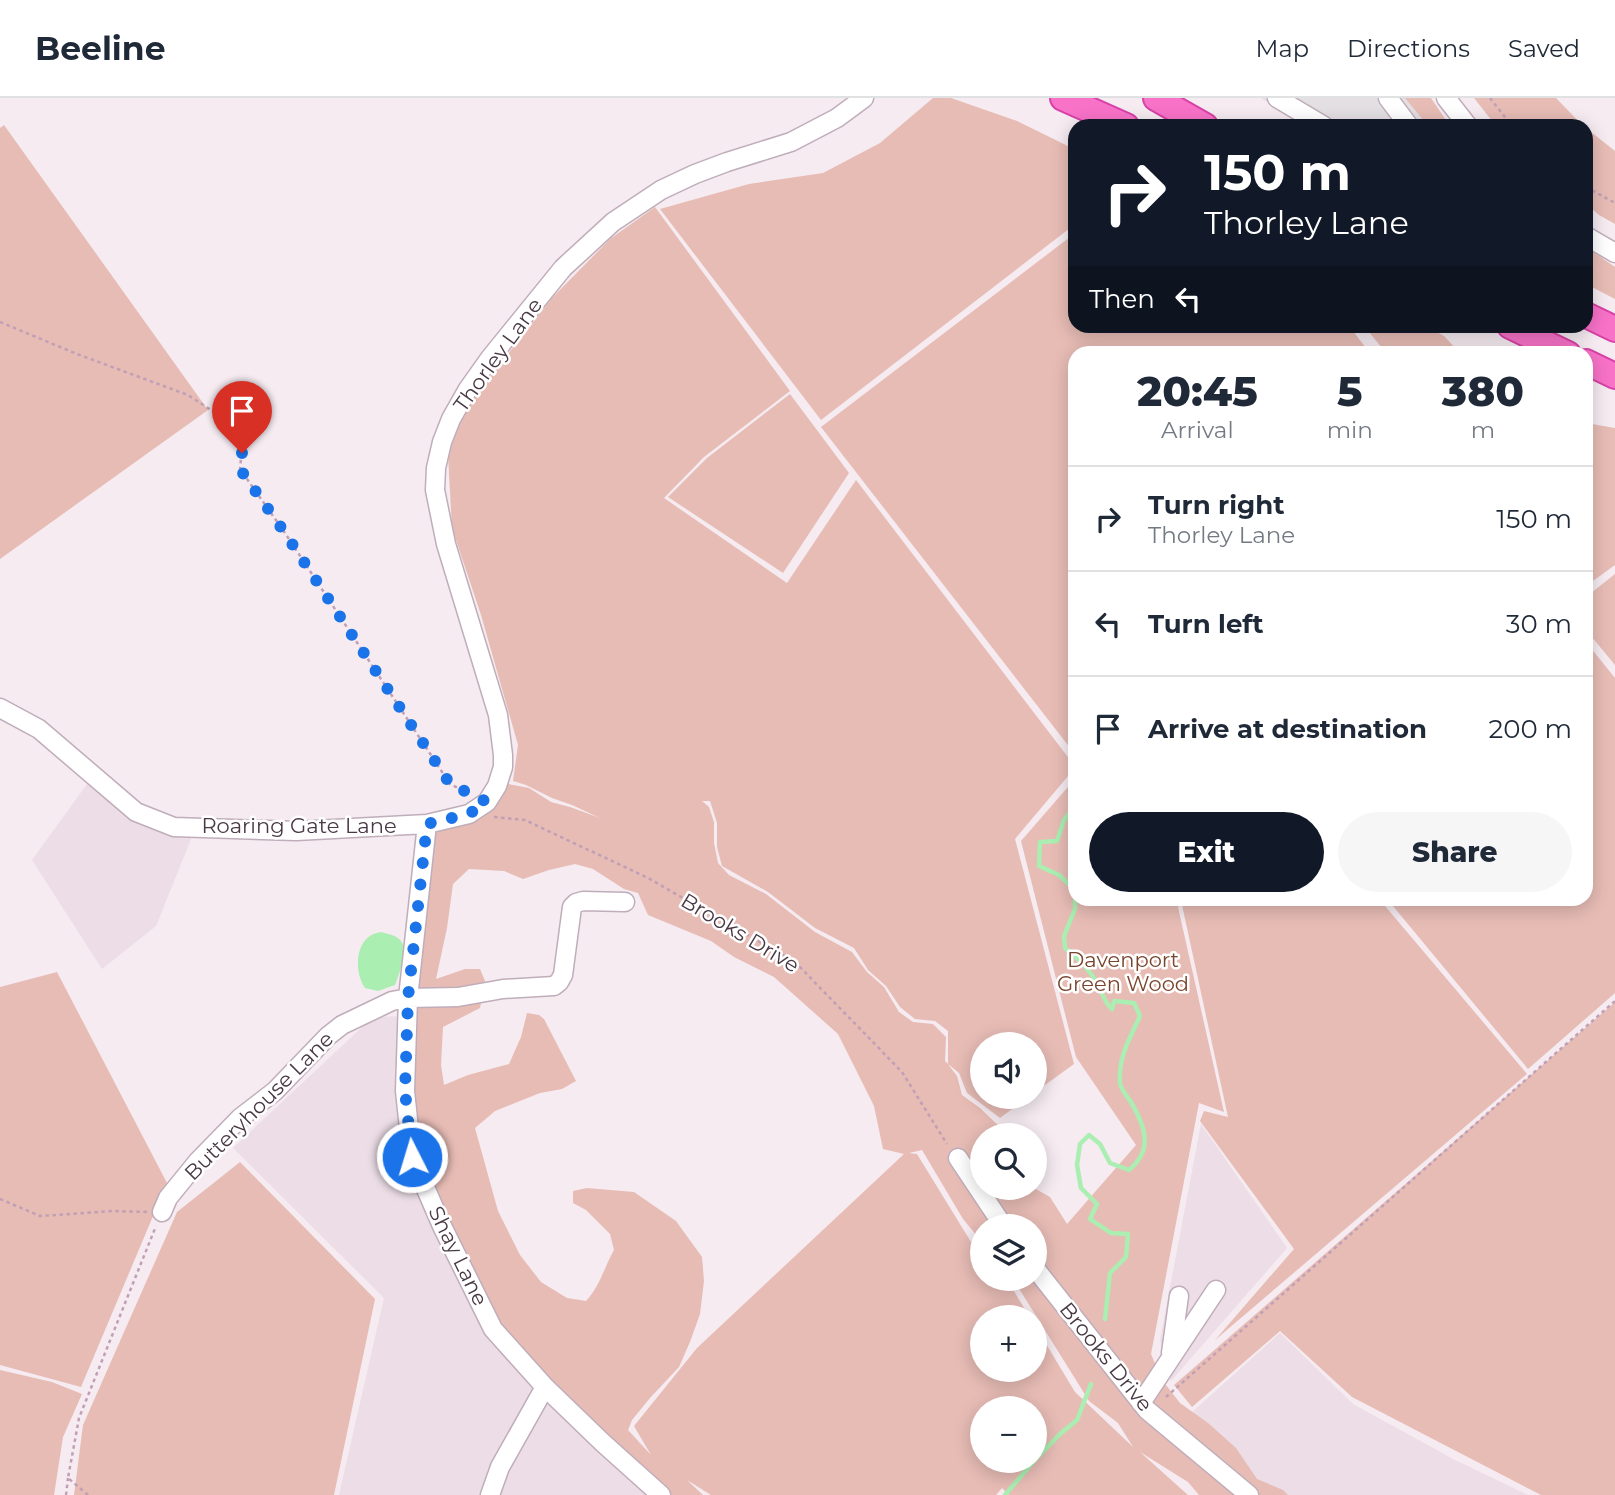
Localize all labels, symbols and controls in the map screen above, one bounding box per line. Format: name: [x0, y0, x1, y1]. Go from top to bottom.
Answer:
text: Beeline: [35, 28, 166, 68]
text: Map: [1256, 34, 1309, 63]
text: Directions: [1347, 34, 1470, 63]
text: Saved: [1508, 34, 1580, 63]
text: 150 m: [1204, 143, 1351, 202]
icon: right: [1089, 147, 1180, 238]
text: Thorley Lane: [1204, 203, 1409, 242]
icon: left: [1169, 280, 1207, 318]
text: Then: [1089, 283, 1155, 315]
street label: Thorley Lane: [448, 293, 547, 416]
text: 20:45: [1137, 365, 1258, 417]
text: 5: [1337, 365, 1363, 417]
text: 380: [1442, 365, 1524, 417]
pin: [212, 381, 272, 453]
icon: arrive: [223, 392, 261, 430]
text: Arrival: [1161, 416, 1234, 444]
text: min: [1327, 416, 1373, 444]
text: m: [1471, 416, 1495, 444]
text: Turn right: [1148, 489, 1284, 521]
icon: right: [1089, 500, 1127, 538]
text: 150 m: [1496, 503, 1572, 535]
text: Thorley Lane: [1148, 521, 1295, 549]
icon: left: [1089, 605, 1127, 643]
text: Turn left: [1148, 608, 1264, 640]
text: 30 m: [1506, 608, 1572, 640]
icon: arrive: [1089, 710, 1127, 748]
text: Arrive at destination: [1148, 713, 1427, 745]
text: 200 m: [1488, 713, 1572, 745]
button: Exit: [1089, 812, 1324, 892]
button: Share: [1338, 812, 1572, 892]
street label: Roaring Gate Lane: [201, 813, 397, 838]
street label: Brooks Drive: [677, 888, 804, 978]
park label: Davenport Green Wood: [1057, 947, 1189, 996]
street label: Butteryhouse Lane: [179, 1026, 338, 1185]
map controls: [970, 1032, 1047, 1473]
button: sound: [970, 1032, 1047, 1109]
position arrow: [375, 1120, 449, 1194]
button: search: [970, 1123, 1047, 1200]
street label: Shay Lane: [424, 1202, 493, 1310]
button: layers: [970, 1214, 1047, 1291]
street label: Brooks Drive: [1055, 1297, 1158, 1416]
button: +: [970, 1305, 1047, 1382]
button: −: [970, 1396, 1047, 1473]

